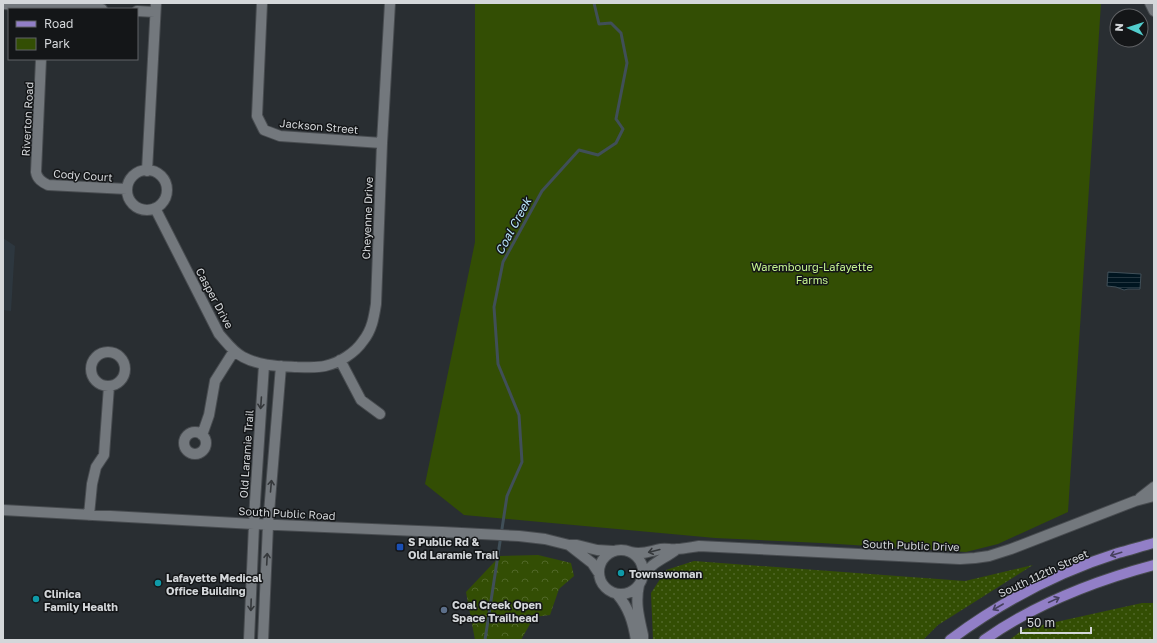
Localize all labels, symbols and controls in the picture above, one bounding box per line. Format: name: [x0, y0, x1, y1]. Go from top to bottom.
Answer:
legend: [8, 8, 138, 60]
north arrow: [1109, 8, 1149, 48]
text: Road: [44, 16, 73, 31]
text: N: [1112, 23, 1125, 32]
text: Park: [44, 36, 70, 51]
street label: Riverton Road: [19, 81, 35, 157]
street label: Jackson Street: [279, 116, 359, 136]
street label: Cody Court: [53, 166, 113, 184]
street label: Cheyenne Drive: [359, 176, 375, 260]
water label: Coal Creek: [492, 194, 535, 257]
park label: Warembourg-Lafayette Farms: [751, 260, 873, 286]
street label: Casper Drive: [194, 265, 236, 331]
one-way arrow: [257, 396, 265, 409]
street label: Old Laramie Trail: [236, 409, 256, 499]
one-way arrow: [268, 480, 275, 493]
street label: South Public Road: [238, 504, 336, 522]
place label: S Public Rd & Old Laramie Trail: [408, 535, 499, 561]
street label: South Public Drive: [862, 537, 960, 553]
marker: S Public Rd & Old Laramie Trail: [395, 542, 405, 552]
street label: South 112th Street: [996, 546, 1090, 600]
one-way arrow: [648, 548, 661, 555]
one-way arrow: [1110, 551, 1123, 558]
one-way arrow: [263, 553, 270, 566]
place label: Townswoman: [629, 567, 702, 580]
marker: Townswoman: [616, 568, 626, 578]
place label: Lafayette Medical Office Building: [166, 571, 262, 597]
marker: Lafayette Medical Office Building: [153, 578, 163, 588]
place label: Clinica Family Health: [44, 587, 118, 613]
marker: Clinica Family Health: [31, 594, 41, 604]
one-way arrow: [1048, 596, 1060, 603]
one-way arrow: [247, 598, 255, 611]
place label: Coal Creek Open Space Trailhead: [452, 598, 542, 624]
one-way arrow: [992, 604, 1004, 612]
marker: Coal Creek Open Space Trailhead: [439, 605, 449, 615]
scale bar: [1021, 609, 1091, 635]
text: 50 m: [1027, 615, 1055, 630]

